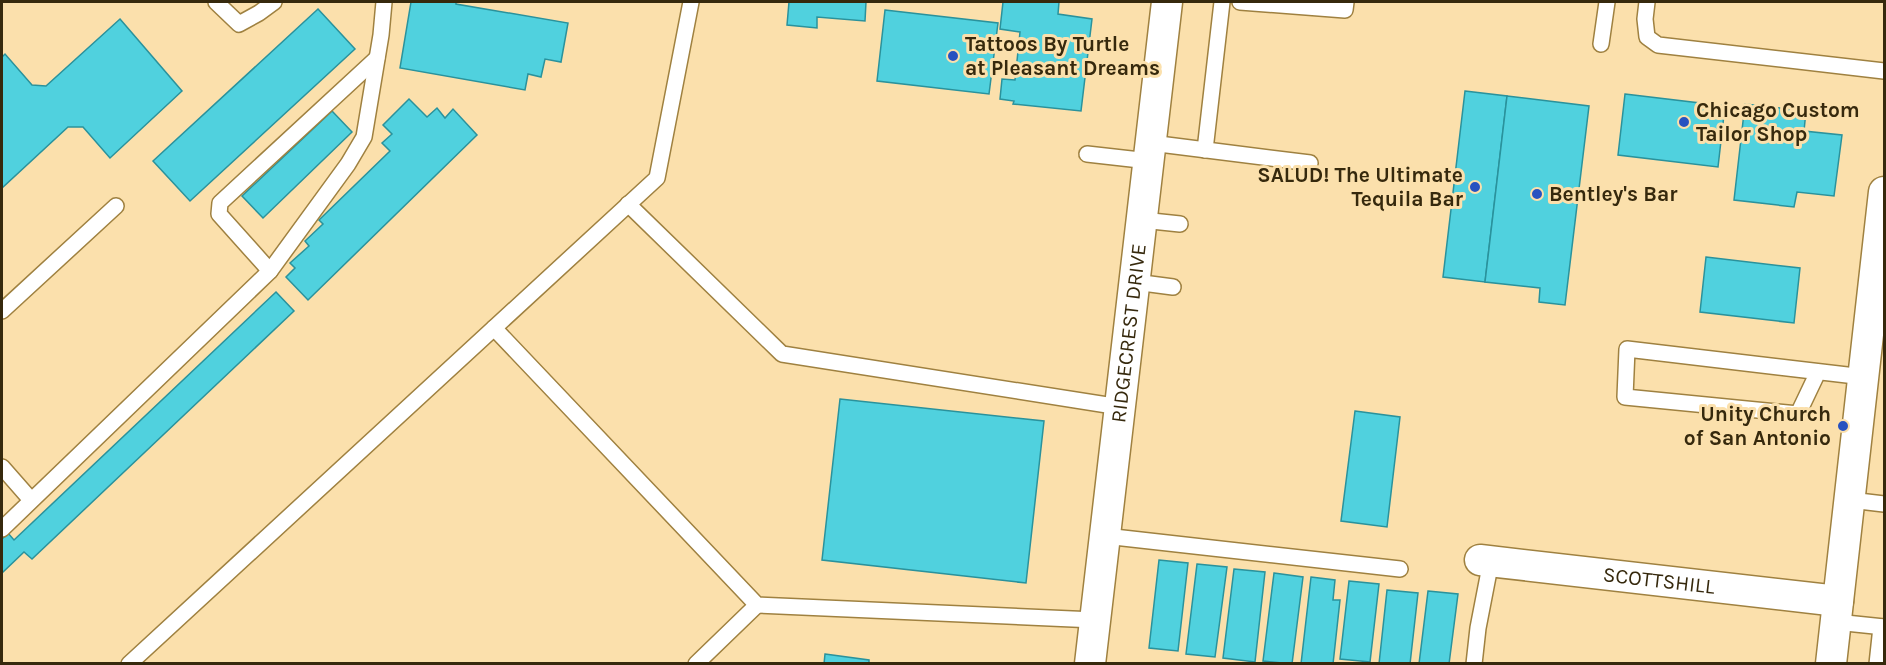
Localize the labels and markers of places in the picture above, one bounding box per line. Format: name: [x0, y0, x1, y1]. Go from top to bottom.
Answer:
place label: Tattoos By Turtle at Pleasant Dreams: [965, 32, 1160, 80]
marker: Tattoos By Turtle at Pleasant Dreams: [946, 49, 960, 63]
place label: Chicago Custom Tailor Shop: [1696, 98, 1860, 146]
marker: Chicago Custom Tailor Shop: [1677, 115, 1691, 129]
place label: SALUD! The Ultimate Tequila Bar: [1257, 163, 1464, 212]
marker: SALUD! The Ultimate Tequila Bar: [1468, 180, 1482, 194]
place label: Bentley's Bar: [1549, 182, 1678, 206]
marker: Bentley's Bar: [1530, 187, 1544, 201]
place label: Unity Church of San Antonio: [1684, 402, 1831, 450]
marker: Unity Church of San Antonio: [1836, 419, 1850, 433]

